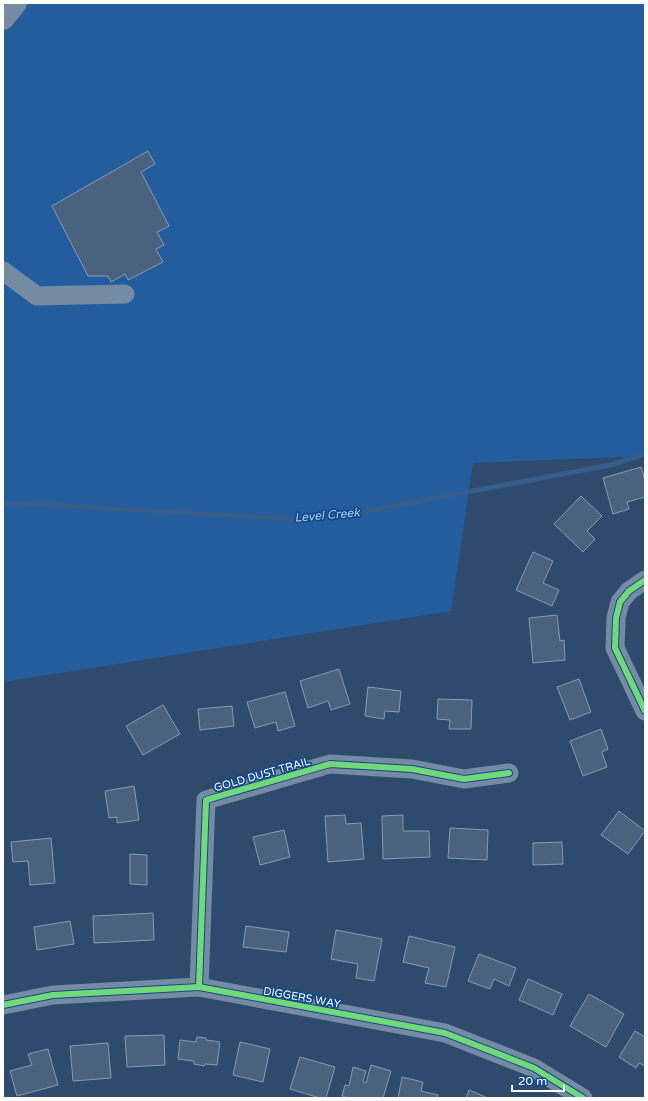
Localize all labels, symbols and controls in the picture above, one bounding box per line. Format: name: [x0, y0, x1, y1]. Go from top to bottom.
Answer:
water label: Level Creek: [294, 505, 362, 525]
street label: GOLD DUST TRAIL: [213, 754, 312, 794]
street label: DIGGERS WAY: [262, 984, 342, 1011]
scale bar: [512, 1067, 564, 1093]
text: 20 m: [518, 1074, 547, 1088]

